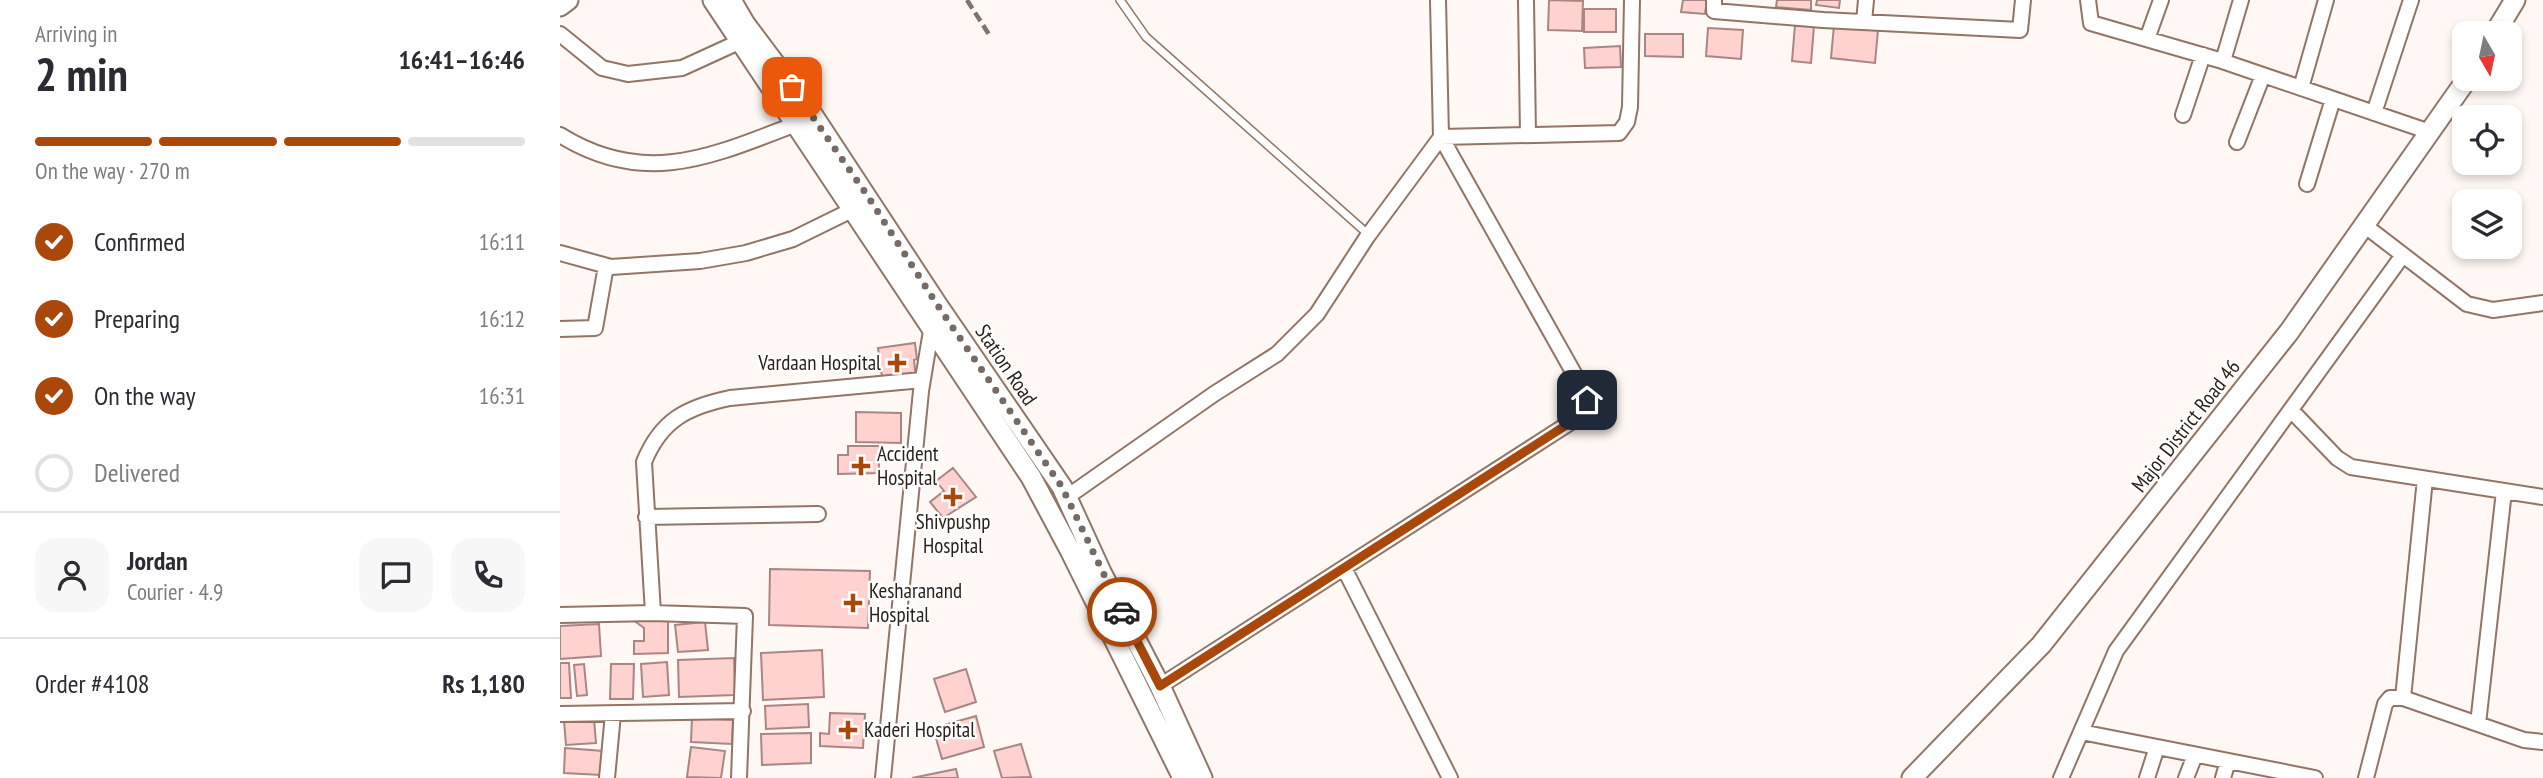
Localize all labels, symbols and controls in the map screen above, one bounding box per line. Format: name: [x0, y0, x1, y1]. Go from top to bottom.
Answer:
text: Arriving in: [35, 19, 117, 48]
north arrow: [2452, 21, 2522, 91]
map controls: [2452, 21, 2522, 259]
text: 16:41–16:46: [398, 43, 525, 76]
text: 2 min: [35, 44, 128, 104]
pin: [762, 57, 822, 117]
icon: bag: [773, 68, 811, 106]
button: locate: [2452, 105, 2522, 175]
text: On the way · 270 m: [35, 156, 190, 185]
button: layers: [2452, 189, 2522, 259]
icon: check: [35, 223, 73, 261]
text: Confirmed: [94, 225, 185, 258]
text: 16:11: [479, 227, 525, 256]
icon: check: [35, 300, 73, 338]
text: Preparing: [94, 302, 180, 335]
text: 16:12: [479, 304, 525, 333]
street label: Station Road: [969, 319, 1043, 410]
place label: Vardaan Hospital: [757, 349, 881, 376]
marker: Vardaan Hospital: [887, 353, 907, 373]
street label: Major District Road 46: [2125, 354, 2246, 498]
pin: [1557, 370, 1617, 430]
icon: check: [35, 377, 73, 415]
text: On the way: [94, 379, 196, 412]
text: 16:31: [479, 381, 525, 410]
icon: home: [1568, 381, 1606, 419]
place label: Accident Hospital: [877, 440, 939, 491]
text: Delivered: [94, 456, 180, 489]
marker: Accident Hospital: [851, 456, 871, 476]
marker: Shivpushp Hospital: [943, 487, 963, 507]
place label: Shivpushp Hospital: [916, 508, 990, 559]
button: person: [35, 538, 109, 612]
button: chat: [359, 538, 433, 612]
button: phone: [451, 538, 525, 612]
text: Jordan: [127, 544, 188, 577]
text: Courier · 4.9: [127, 577, 223, 606]
place label: Kesharanand Hospital: [869, 577, 962, 628]
courier: [1087, 577, 1157, 647]
marker: Kesharanand Hospital: [843, 593, 863, 613]
icon: car: [1103, 593, 1141, 631]
text: Order #4108: [35, 667, 150, 700]
text: Rs 1,180: [442, 667, 525, 700]
place label: Kaderi Hospital: [864, 716, 975, 743]
marker: Kaderi Hospital: [838, 720, 858, 740]

